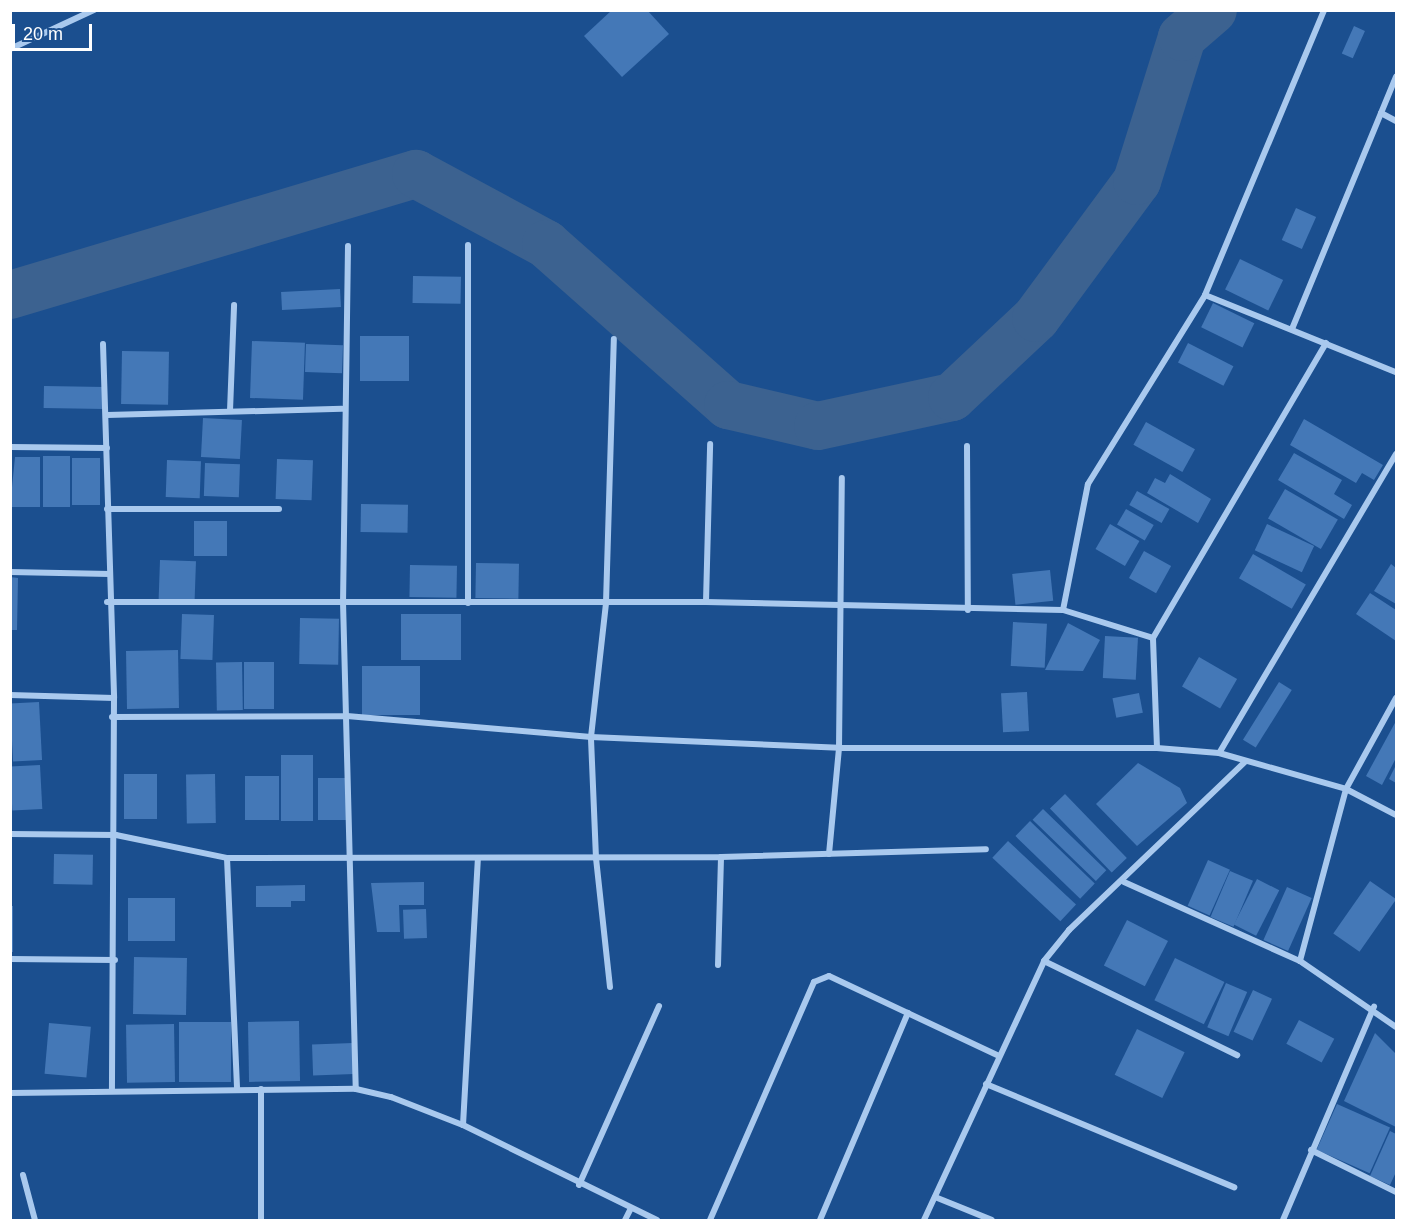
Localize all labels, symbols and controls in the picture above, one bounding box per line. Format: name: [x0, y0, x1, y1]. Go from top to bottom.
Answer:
scale bar: [15, 12, 94, 50]
text: 20 m: [23, 24, 63, 44]

